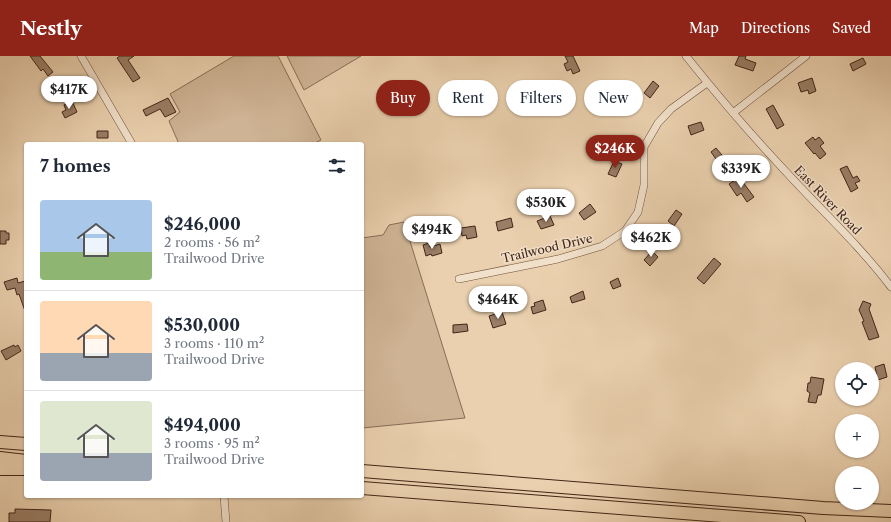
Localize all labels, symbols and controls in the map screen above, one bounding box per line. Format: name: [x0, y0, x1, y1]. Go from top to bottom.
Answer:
text: Nestly: [20, 17, 82, 40]
text: Map: [689, 19, 719, 37]
text: Directions: [741, 19, 810, 37]
text: Saved: [832, 19, 871, 37]
pin: $417K: [41, 76, 97, 110]
chip: Buy: [376, 80, 430, 116]
chip: Rent: [438, 80, 498, 116]
chip: Filters: [506, 80, 576, 116]
chip: New: [584, 80, 643, 116]
text: $417K: [50, 81, 88, 97]
pin: $246K: [587, 135, 643, 169]
text: $246K: [595, 140, 635, 156]
icon: filters: [326, 155, 348, 177]
pin: $339K: [713, 155, 769, 189]
text: 7 homes: [40, 156, 111, 176]
text: $339K: [721, 160, 761, 176]
street label: East River Road: [791, 162, 865, 238]
pin: $530K: [518, 189, 574, 223]
text: $530K: [526, 194, 566, 210]
text: $246,000: [164, 214, 241, 234]
icon: home: [72, 216, 120, 264]
pin: $494K: [404, 216, 460, 250]
text: $494K: [412, 221, 452, 237]
pin: $462K: [623, 224, 679, 258]
text: $462K: [631, 229, 671, 245]
street label: Trailwood Drive: [500, 230, 594, 266]
text: 2 rooms · 56 m²: [164, 234, 260, 250]
text: Trailwood Drive: [164, 250, 264, 266]
pin: $464K: [470, 286, 526, 320]
text: $464K: [478, 291, 518, 307]
text: $530,000: [164, 315, 240, 335]
icon: home: [72, 317, 120, 365]
text: 3 rooms · 110 m²: [164, 335, 264, 351]
text: Trailwood Drive: [164, 351, 264, 367]
map controls: [835, 362, 879, 510]
button: locate: [835, 362, 879, 406]
button: +: [835, 414, 879, 458]
text: $494,000: [164, 415, 241, 435]
icon: home: [72, 417, 120, 465]
text: 3 rooms · 95 m²: [164, 435, 260, 451]
text: Trailwood Drive: [164, 451, 264, 467]
button: −: [835, 466, 879, 510]

